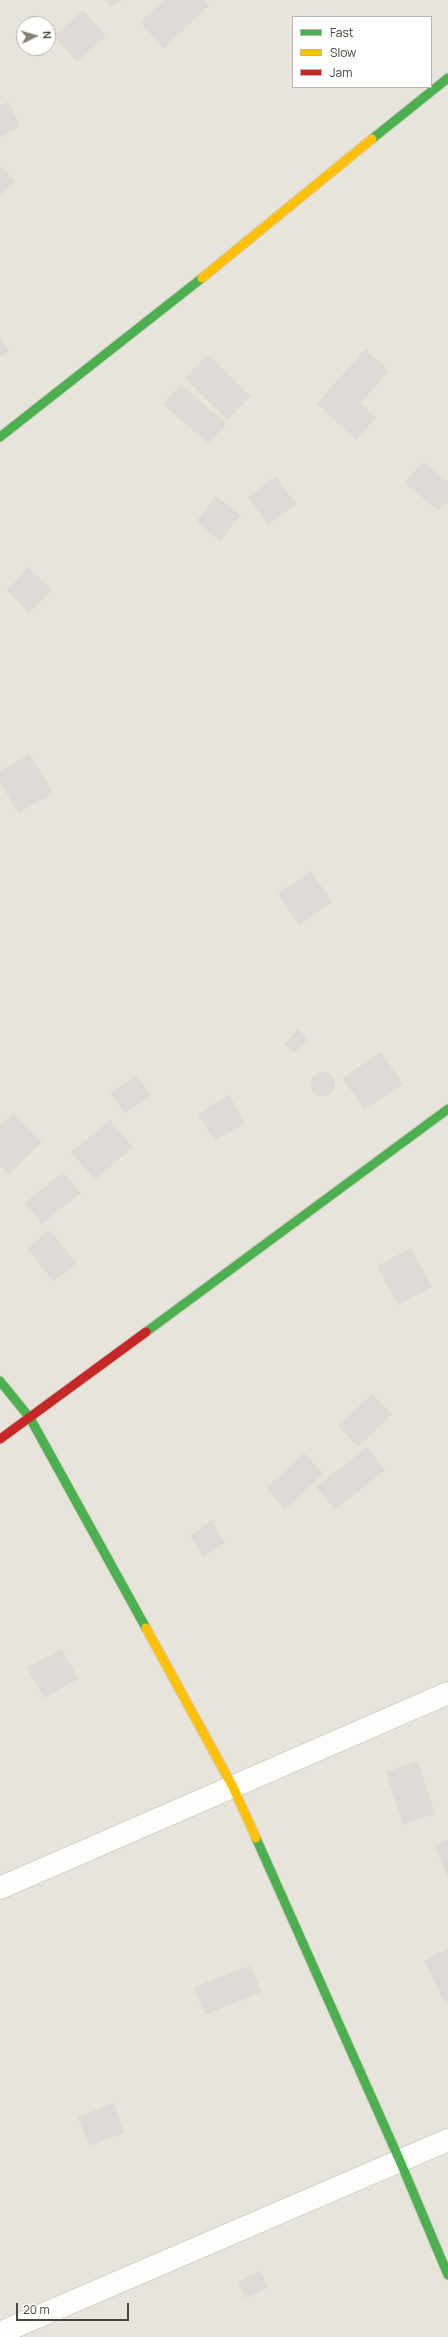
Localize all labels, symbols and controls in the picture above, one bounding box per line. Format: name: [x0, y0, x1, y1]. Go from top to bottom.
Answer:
north arrow: [16, 16, 56, 56]
legend: [292, 16, 432, 88]
text: Fast: [330, 24, 354, 41]
text: N: [40, 30, 55, 40]
text: Slow: [330, 44, 356, 61]
text: Jam: [330, 64, 352, 81]
scale bar: [18, 2295, 131, 2321]
text: 20 m: [23, 2301, 50, 2318]

